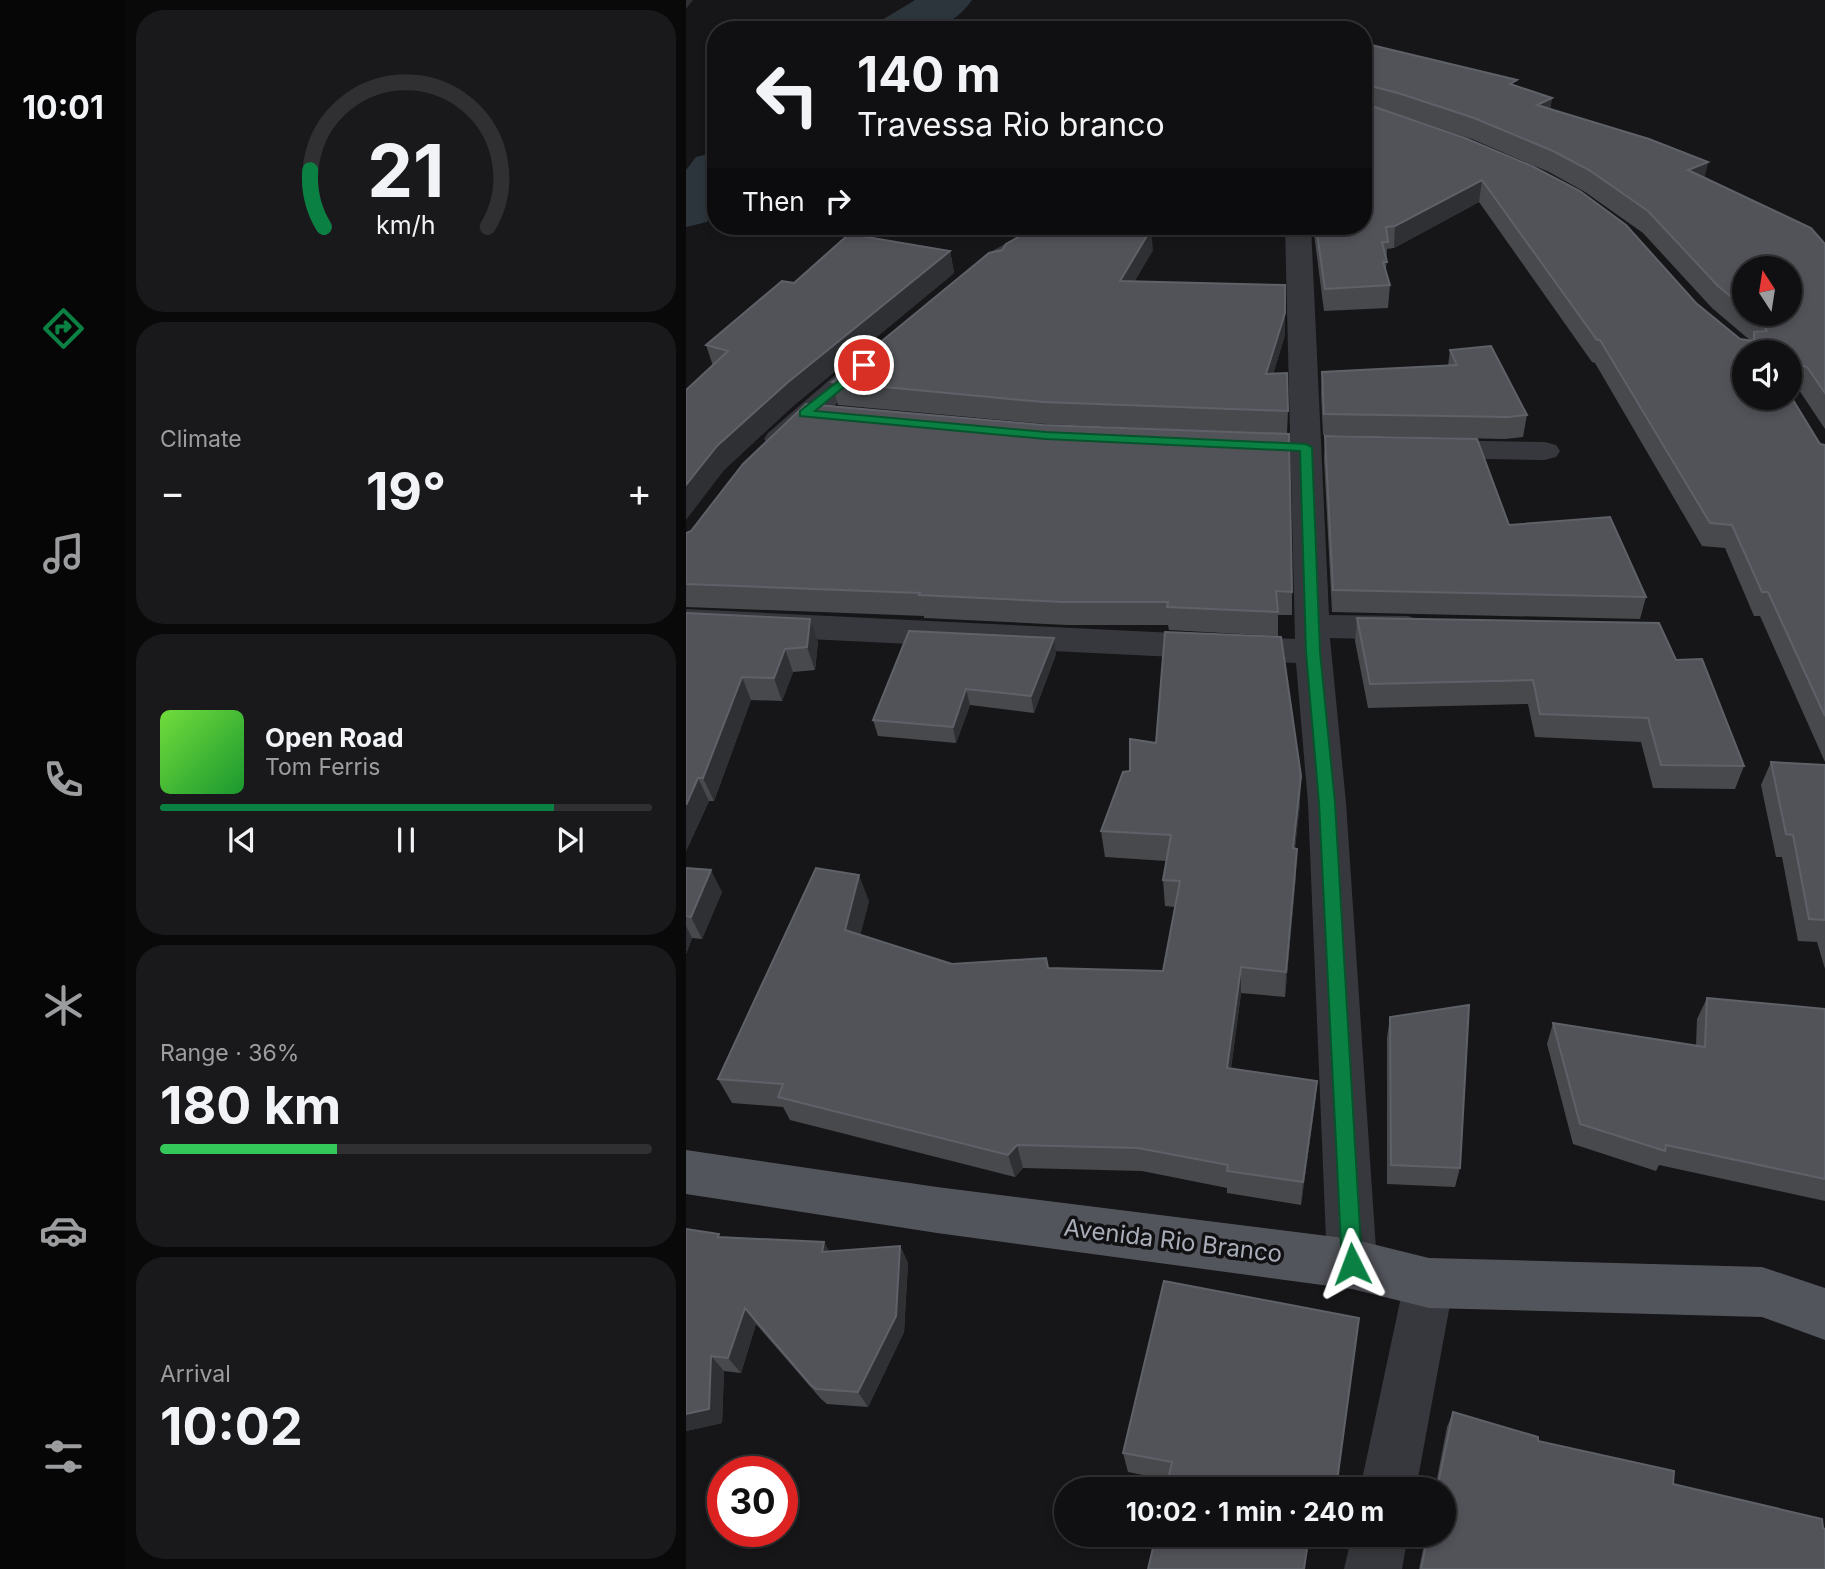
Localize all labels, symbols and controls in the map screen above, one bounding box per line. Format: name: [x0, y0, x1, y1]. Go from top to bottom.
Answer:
text: 140 m: [857, 45, 1001, 104]
icon: left: [742, 49, 833, 140]
text: 10:01: [22, 88, 104, 127]
text: Travessa Rio branco: [857, 105, 1165, 144]
text: 21: [367, 126, 445, 215]
icon: right: [819, 182, 857, 220]
text: Then: [742, 186, 805, 217]
text: km/h: [376, 210, 436, 240]
north arrow: [1732, 256, 1802, 326]
map controls: [1732, 256, 1802, 410]
icon: directions: [39, 304, 88, 353]
pin: [834, 335, 894, 395]
button: sound: [1732, 340, 1802, 410]
icon: arrive: [845, 346, 883, 384]
text: Climate: [160, 425, 242, 453]
text: 19°: [366, 460, 446, 523]
text: −: [160, 469, 185, 515]
text: +: [627, 469, 652, 515]
icon: music: [39, 529, 88, 578]
text: Open Road: [265, 722, 404, 753]
text: Tom Ferris: [265, 753, 380, 781]
icon: phone: [39, 755, 88, 804]
icon: previous: [223, 821, 261, 859]
icon: pause: [387, 821, 425, 859]
icon: next: [551, 821, 589, 859]
icon: climate: [39, 981, 88, 1030]
text: Range · 36%: [160, 1039, 299, 1067]
text: 180 km: [160, 1074, 341, 1137]
icon: car: [39, 1206, 88, 1255]
street label: Avenida Rio Branco: [1062, 1213, 1284, 1268]
position arrow: [1315, 1227, 1389, 1301]
text: Arrival: [160, 1360, 231, 1388]
text: 10:02: [160, 1395, 303, 1458]
icon: filters: [39, 1432, 88, 1481]
speed limit sign: 30: [707, 1456, 798, 1547]
text: 10:02 · 1 min · 240 m: [1126, 1496, 1384, 1527]

